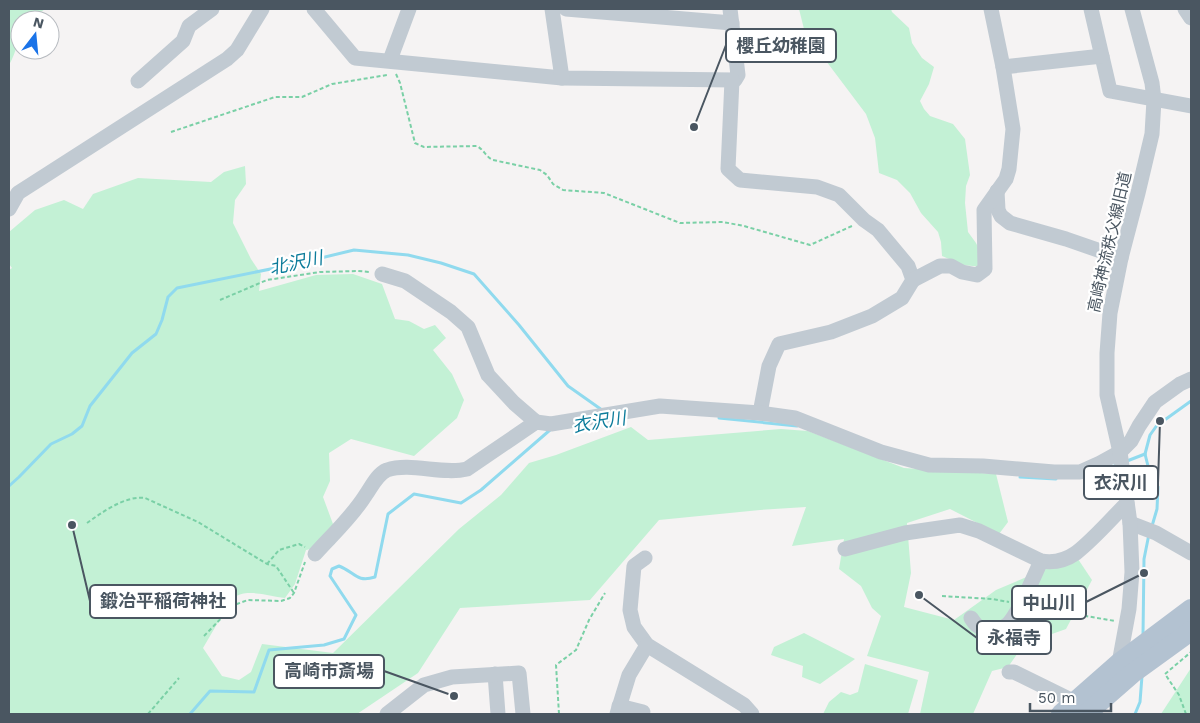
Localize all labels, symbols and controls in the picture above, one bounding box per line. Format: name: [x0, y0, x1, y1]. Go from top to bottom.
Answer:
north arrow: [10, 10, 60, 60]
text: N: [31, 13, 46, 32]
callout: 櫻丘幼稚園: [726, 29, 836, 62]
text: 櫻丘幼稚園: [736, 35, 826, 56]
street label: 高崎神流秩父線旧道: [1084, 170, 1135, 314]
water label: 北沢川: [267, 246, 326, 278]
water label: 衣沢川: [571, 407, 629, 436]
callout: 衣沢川: [1084, 466, 1158, 499]
text: 衣沢川: [1094, 472, 1148, 493]
callout: 鍛冶平稲荷神社: [90, 585, 236, 618]
callout: 中山川: [1012, 586, 1086, 619]
text: 鍛冶平稲荷神社: [100, 590, 226, 611]
text: 中山川: [1022, 592, 1076, 613]
callout: 永福寺: [977, 621, 1051, 654]
text: 永福寺: [987, 627, 1041, 648]
callout: 高崎市斎場: [274, 655, 384, 688]
text: 高崎市斎場: [284, 660, 374, 681]
scale bar: [1030, 680, 1111, 712]
text: 50 m: [1038, 689, 1075, 707]

